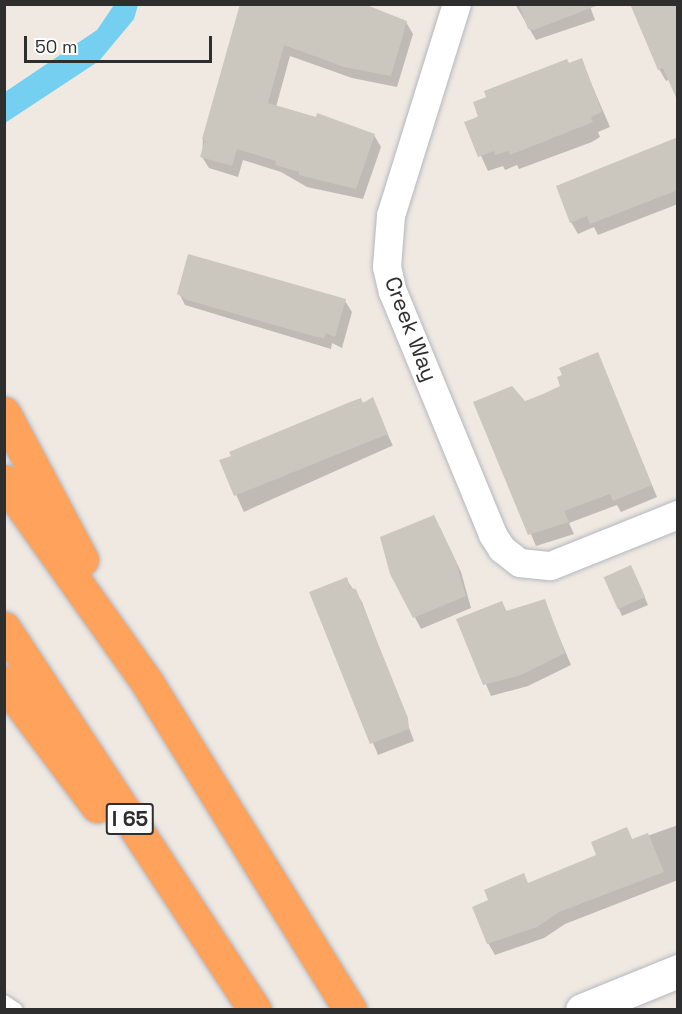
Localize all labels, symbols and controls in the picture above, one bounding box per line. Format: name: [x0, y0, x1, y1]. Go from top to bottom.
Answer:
scale bar: [27, 24, 214, 62]
text: 50 m: [35, 35, 77, 58]
street label: Creek Way: [379, 273, 443, 385]
road number: I 65: [104, 801, 156, 837]

